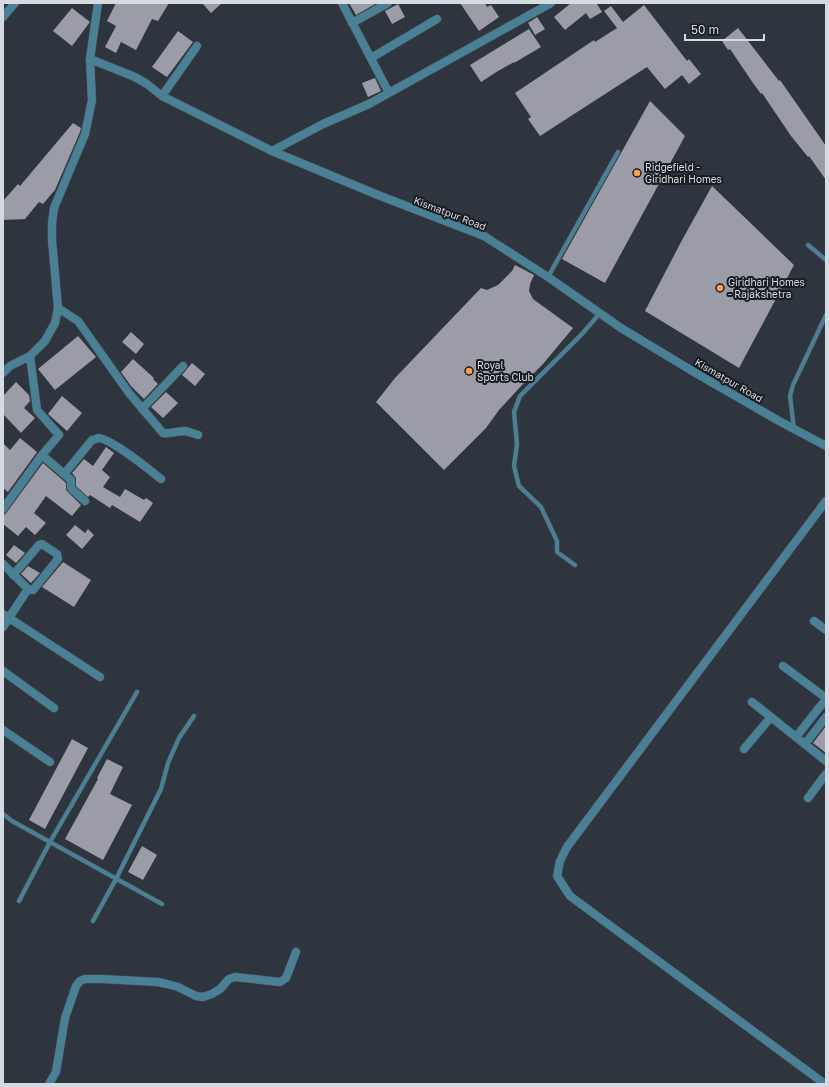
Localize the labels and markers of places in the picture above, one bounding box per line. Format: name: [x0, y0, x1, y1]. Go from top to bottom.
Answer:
place label: Ridgefield - Giridhari Homes: [645, 161, 722, 185]
marker: Ridgefield - Giridhari Homes: [632, 168, 642, 178]
place label: Giridhari Homes - Rajakshetra: [728, 276, 805, 300]
marker: Giridhari Homes - Rajakshetra: [715, 283, 725, 293]
place label: Royal Sports Club: [477, 359, 534, 383]
marker: Royal Sports Club: [464, 366, 474, 376]

